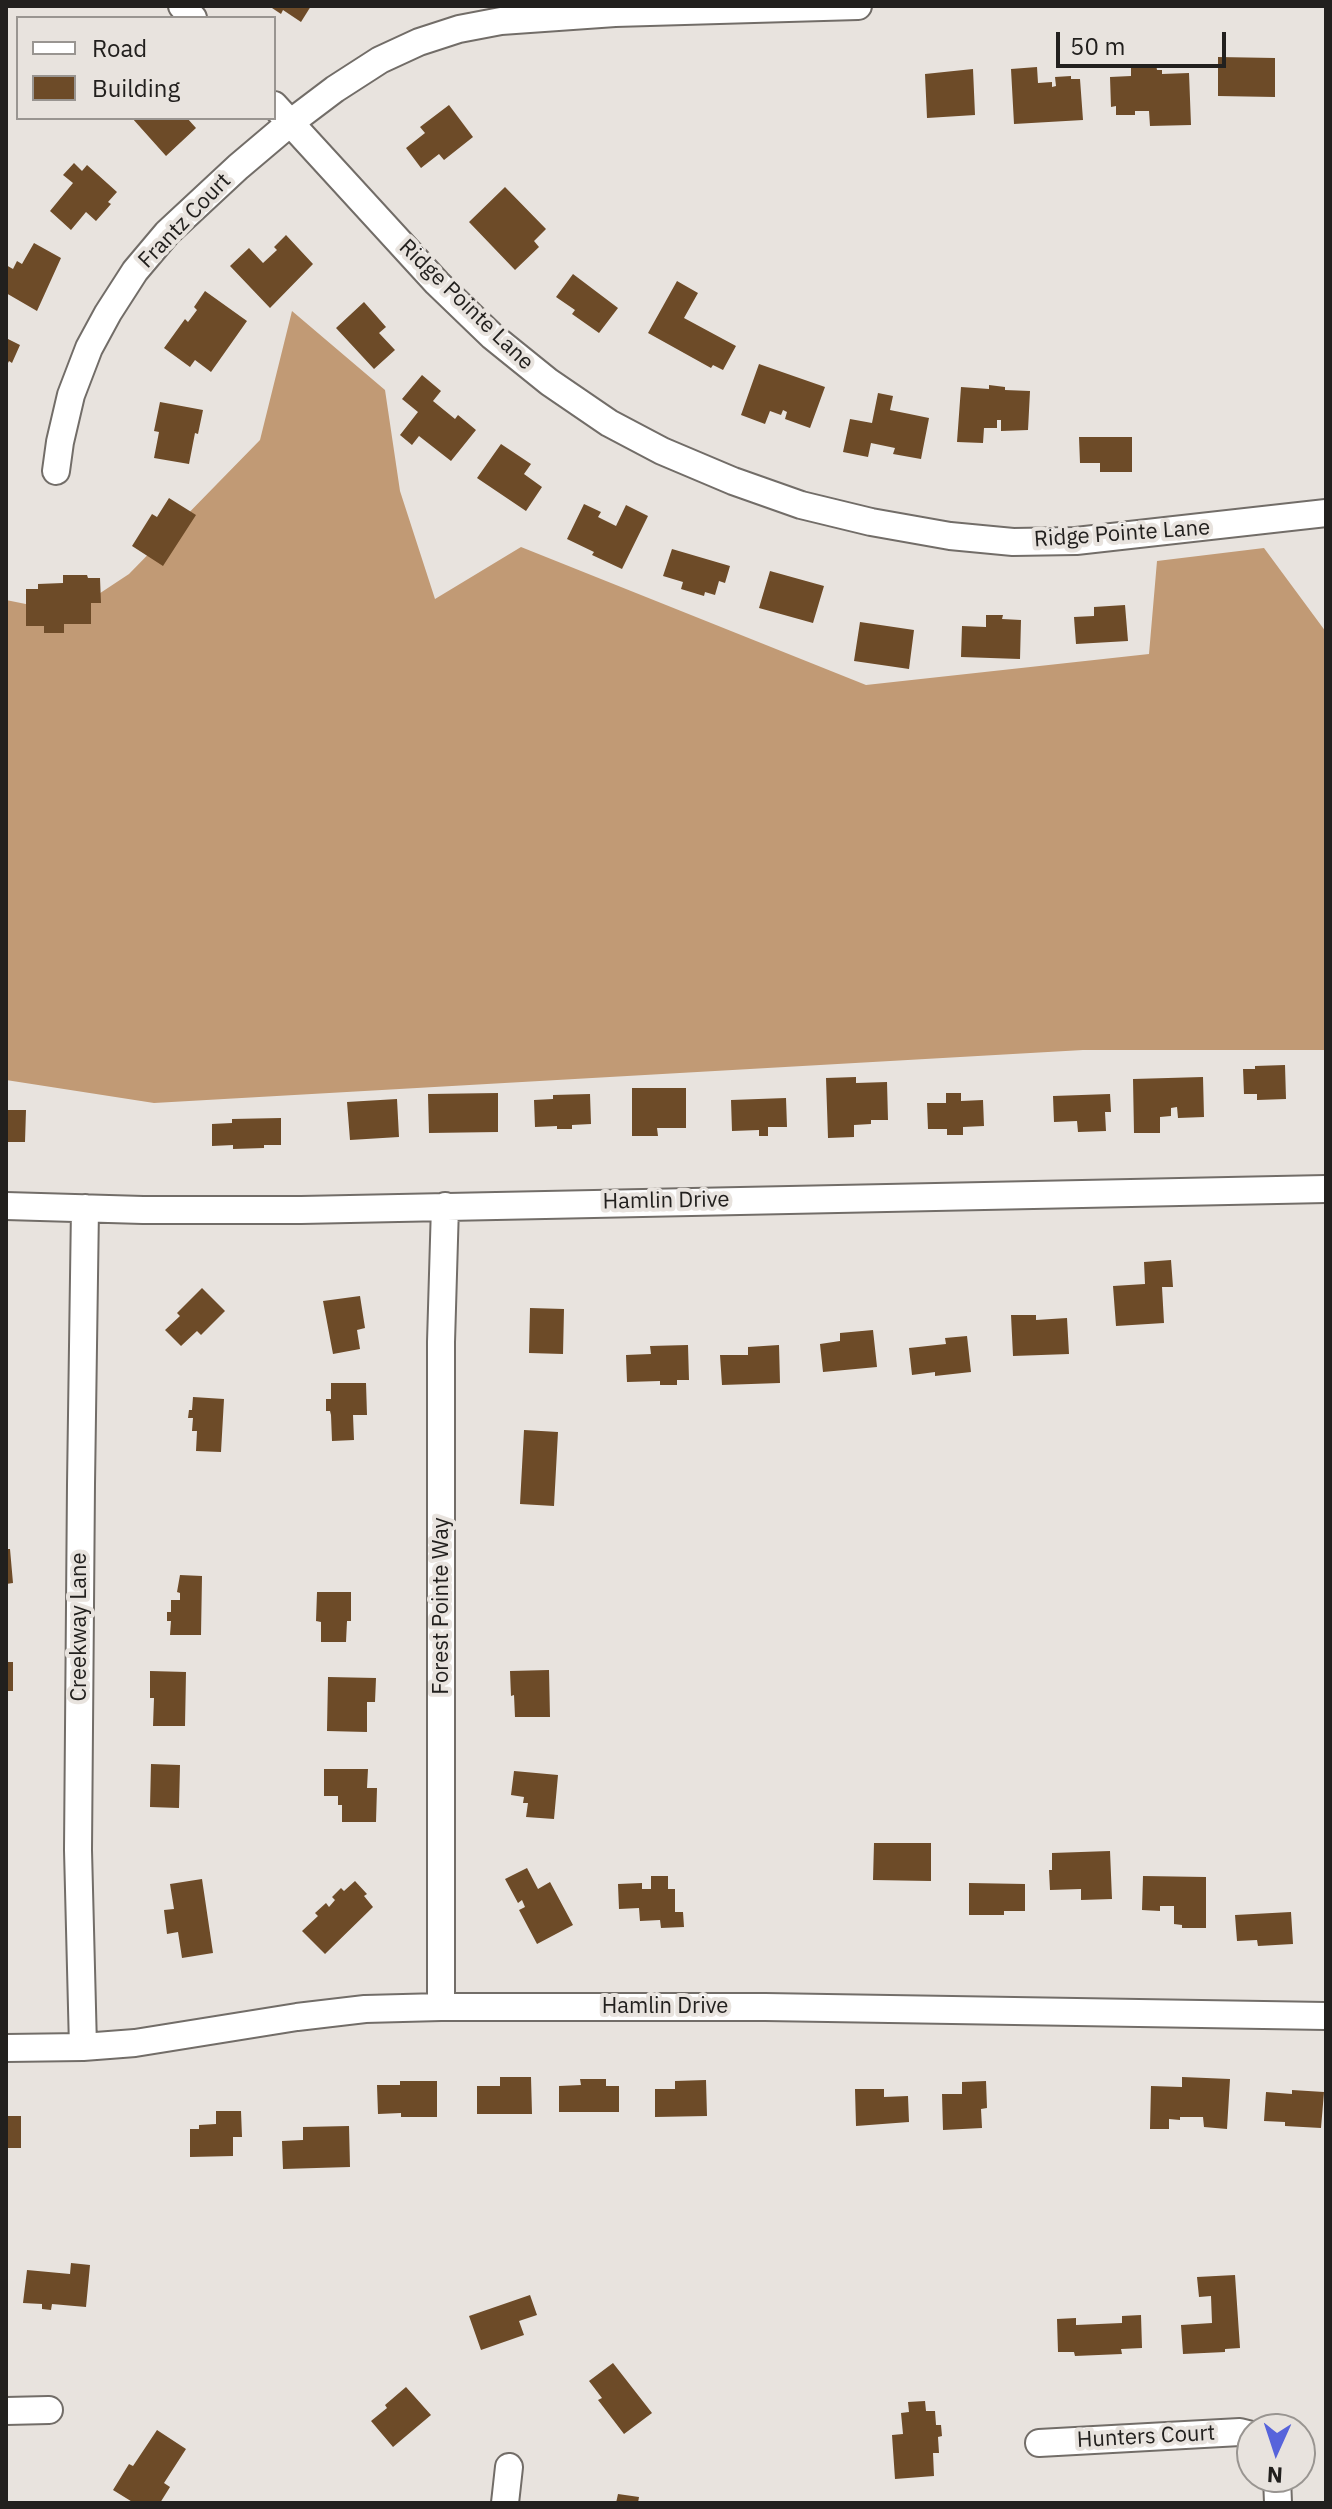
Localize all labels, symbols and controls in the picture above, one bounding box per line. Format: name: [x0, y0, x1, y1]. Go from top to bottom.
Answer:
legend: [16, 16, 276, 120]
scale bar: [1060, 16, 1230, 66]
text: 50 m: [1070, 30, 1125, 62]
text: Road: [92, 32, 147, 64]
text: Building: [92, 72, 180, 104]
street label: Frantz Court: [133, 168, 237, 274]
street label: Ridge Pointe Lane: [393, 234, 539, 376]
street label: Ridge Pointe Lane: [1033, 515, 1211, 553]
street label: Hamlin Drive: [602, 1187, 730, 1215]
street label: Forest Pointe Way: [429, 1517, 455, 1695]
street label: Creekway Lane: [67, 1552, 93, 1702]
street label: Hamlin Drive: [602, 1994, 728, 2020]
north arrow: [1236, 2413, 1316, 2493]
street label: Hunters Court: [1076, 2420, 1216, 2454]
text: N: [1266, 2461, 1284, 2490]

